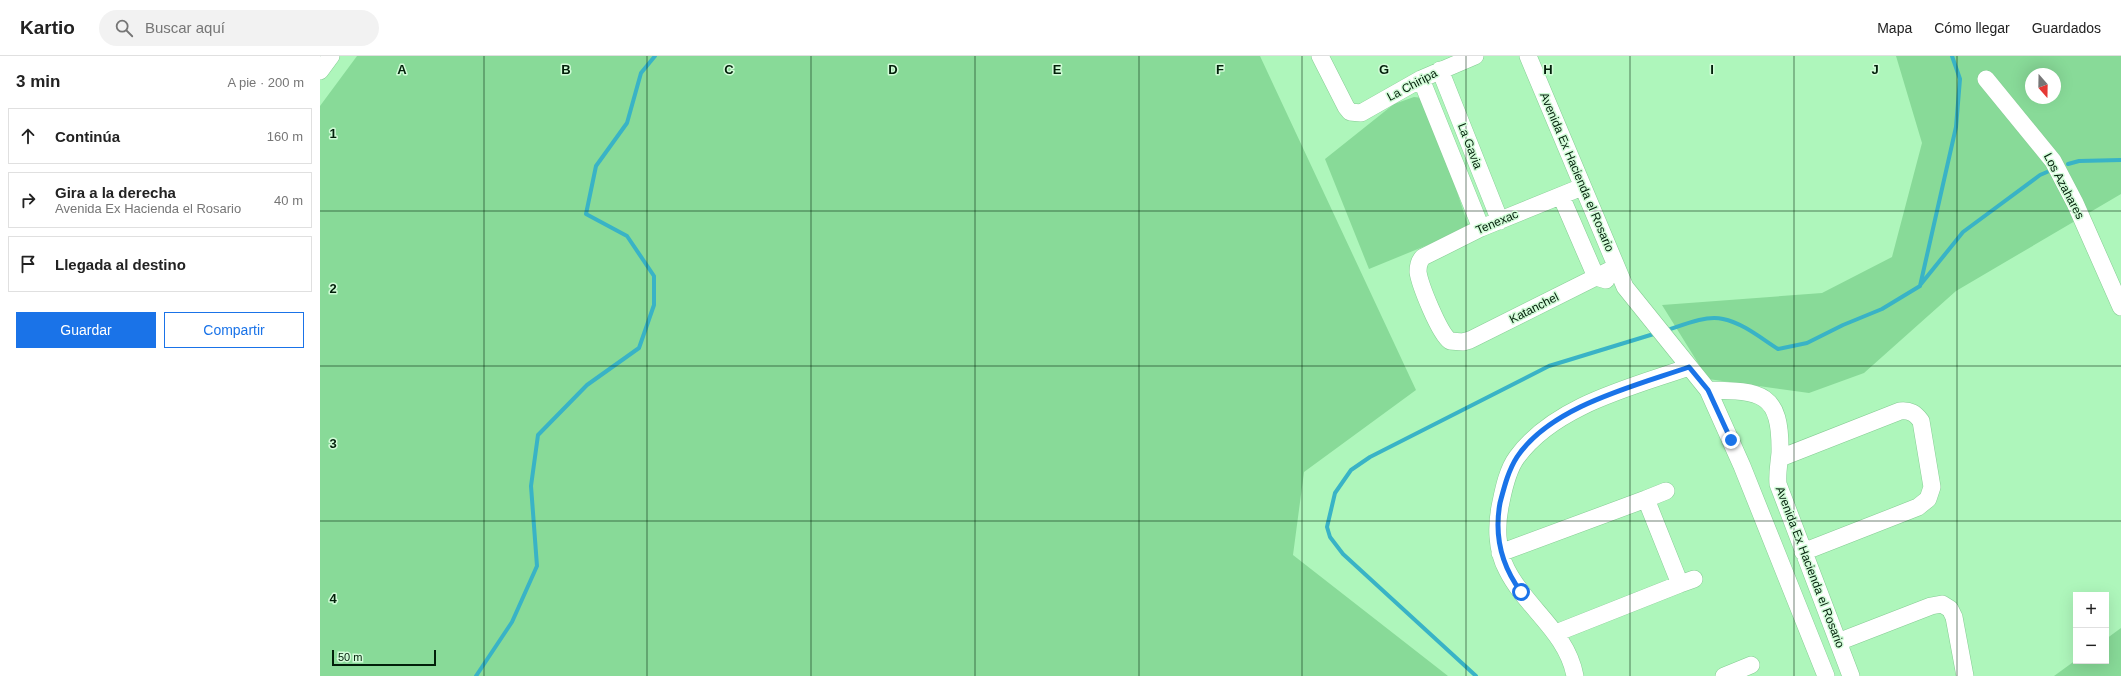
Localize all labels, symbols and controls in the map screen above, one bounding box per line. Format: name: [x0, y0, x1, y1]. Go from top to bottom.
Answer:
search box: [99, 10, 379, 46]
text: Kartio: [20, 17, 75, 38]
icon: search: [113, 17, 135, 39]
text: Buscar aquí: [145, 19, 225, 36]
text: Mapa: [1877, 20, 1912, 36]
text: Cómo llegar: [1934, 20, 2010, 36]
text: Guardados: [2032, 20, 2101, 36]
text: A: [397, 62, 407, 77]
text: B: [561, 62, 571, 77]
text: C: [724, 62, 734, 77]
text: D: [888, 62, 898, 77]
text: E: [1053, 62, 1062, 77]
text: F: [1216, 62, 1224, 77]
text: G: [1379, 62, 1389, 77]
text: H: [1543, 62, 1553, 77]
text: I: [1710, 62, 1714, 77]
text: J: [1871, 62, 1879, 77]
street label: La Chiripa: [1385, 66, 1440, 104]
north arrow: [2025, 68, 2061, 104]
text: 3 min: [16, 72, 60, 91]
text: A pie · 200 m: [227, 75, 304, 90]
street label: Avenida Ex Hacienda el Rosario: [1537, 90, 1617, 254]
street label: La Gavia: [1455, 121, 1485, 171]
icon: ahead: [17, 125, 39, 147]
text: 1: [329, 126, 337, 141]
text: Continúa: [55, 128, 120, 145]
text: 160 m: [267, 129, 303, 144]
street label: Los Azahares: [2041, 151, 2087, 221]
text: Gira a la derecha: [55, 184, 176, 201]
icon: right: [17, 189, 39, 211]
text: 40 m: [274, 193, 303, 208]
text: Avenida Ex Hacienda el Rosario: [55, 201, 241, 216]
street label: Tenexac: [1474, 207, 1520, 237]
icon: arrive: [17, 253, 39, 275]
text: Llegada al destino: [55, 256, 186, 273]
text: 2: [329, 281, 337, 296]
street label: Katanchel: [1507, 290, 1561, 326]
button: Guardar: [16, 312, 156, 348]
button: Compartir: [164, 312, 304, 348]
route end: [1722, 431, 1740, 449]
text: 3: [329, 436, 337, 451]
street label: Avenida Ex Hacienda el Rosario: [1773, 484, 1847, 650]
route start: [1512, 583, 1530, 601]
text: 4: [329, 591, 337, 606]
map controls: [2073, 592, 2109, 664]
button: +: [2073, 592, 2109, 628]
button: −: [2073, 628, 2109, 664]
scale bar: [332, 648, 436, 667]
text: 50 m: [338, 651, 362, 663]

